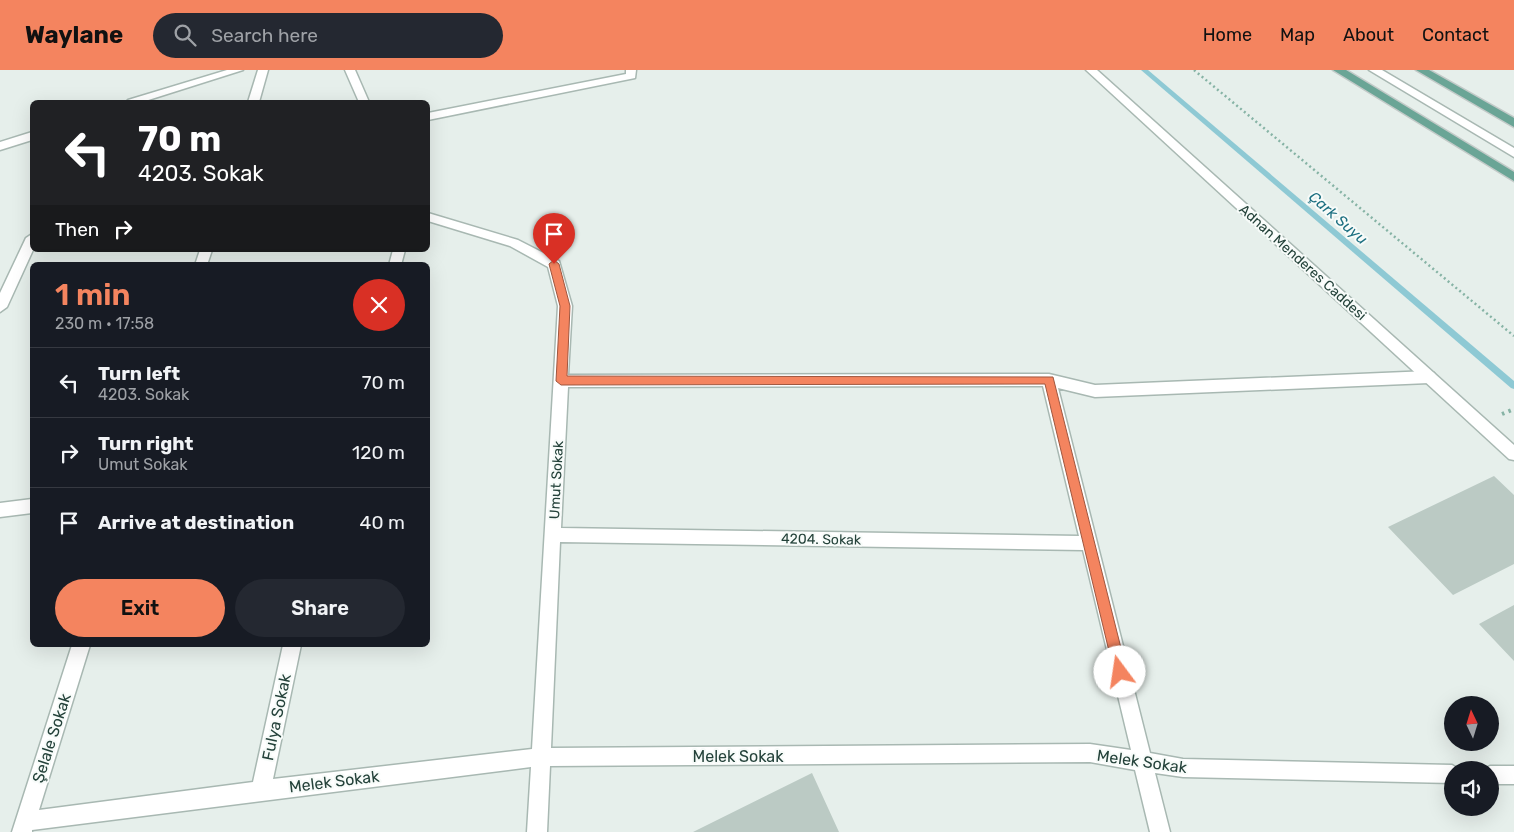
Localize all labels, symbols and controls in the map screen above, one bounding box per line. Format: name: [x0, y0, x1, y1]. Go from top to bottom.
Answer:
search box: [153, 13, 503, 58]
text: Waylane: [25, 21, 123, 49]
icon: search: [171, 21, 199, 49]
text: Search here: [211, 24, 318, 47]
text: Home: [1203, 24, 1252, 46]
text: Map: [1280, 24, 1315, 46]
text: About: [1343, 24, 1394, 46]
text: Contact: [1422, 24, 1489, 46]
text: 70 m: [138, 118, 221, 160]
icon: left: [55, 120, 120, 185]
text: 4203. Sokak: [138, 160, 264, 187]
water label: Çark Suyu: [1305, 188, 1371, 248]
street label: Adnan Menderes Caddesi: [1236, 201, 1370, 324]
pin: [533, 213, 575, 264]
icon: right: [109, 215, 137, 243]
text: Then: [55, 218, 99, 241]
icon: arrive: [540, 220, 568, 248]
text: 1 min: [55, 277, 130, 313]
button: close: [353, 279, 405, 331]
text: 230 m · 17:58: [55, 314, 154, 333]
text: Turn left: [98, 362, 180, 385]
icon: left: [55, 369, 83, 397]
text: 70 m: [362, 371, 405, 394]
text: 4203. Sokak: [98, 385, 189, 404]
text: Turn right: [98, 432, 193, 455]
icon: right: [55, 439, 83, 467]
street label: Umut Sokak: [546, 440, 567, 520]
text: 120 m: [352, 441, 405, 464]
text: Umut Sokak: [98, 455, 188, 474]
icon: arrive: [55, 509, 83, 537]
text: Arrive at destination: [98, 511, 294, 534]
text: 40 m: [360, 511, 405, 534]
street label: 4204. Sokak: [781, 530, 862, 549]
button: Exit: [55, 579, 225, 637]
button: Share: [235, 579, 405, 637]
position arrow: [1093, 645, 1145, 697]
street label: Fulya Sokak: [258, 671, 295, 762]
street label: Şelale Sokak: [28, 690, 75, 785]
north arrow: [1444, 696, 1499, 751]
map controls: [1444, 696, 1499, 816]
street label: Melek Sokak: [1096, 746, 1189, 777]
street label: Melek Sokak: [693, 747, 784, 766]
button: sound: [1444, 761, 1499, 816]
street label: Melek Sokak: [288, 766, 381, 796]

